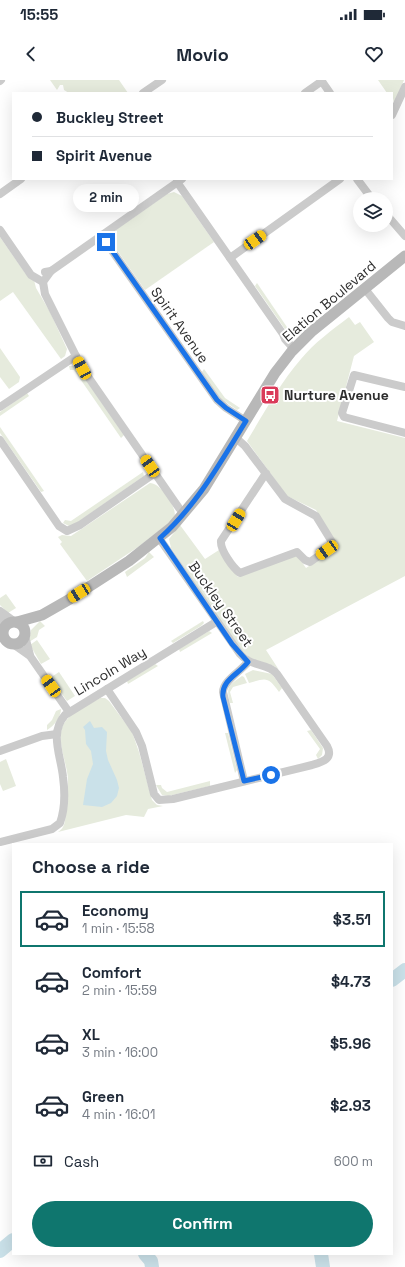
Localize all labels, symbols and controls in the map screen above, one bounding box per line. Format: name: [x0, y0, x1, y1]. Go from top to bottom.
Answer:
text: 15:55: [20, 5, 58, 24]
icon: back: [20, 43, 42, 65]
text: Movio: [176, 43, 229, 66]
icon: heart: [363, 43, 385, 65]
text: Buckley Street: [56, 108, 164, 127]
text: Spirit Avenue: [56, 146, 152, 165]
callout: 2 min: [73, 184, 139, 212]
text: 2 min: [89, 189, 123, 206]
map controls: [353, 192, 393, 232]
button: layers: [353, 192, 393, 232]
car: [242, 228, 268, 252]
route end: [97, 233, 115, 251]
street label: Elation Boulevard: [278, 257, 380, 345]
street label: Spirit Avenue: [147, 283, 213, 367]
car: [71, 355, 93, 381]
bus stop icon: Nurture Avenue: [259, 384, 281, 406]
place label: Nurture Avenue: [284, 386, 389, 404]
car: [138, 453, 162, 479]
car: [225, 507, 247, 533]
car: [314, 538, 340, 562]
street label: Buckley Street: [185, 558, 257, 650]
car: [66, 582, 92, 604]
street label: Lincoln Way: [71, 642, 149, 700]
car: [39, 673, 63, 699]
route start: [262, 766, 280, 784]
text: Choose a ride: [32, 855, 150, 878]
icon: car: [34, 901, 70, 937]
text: Economy: [82, 901, 149, 920]
text: $3.51: [333, 910, 371, 929]
text: 1 min · 15:58: [82, 920, 155, 937]
icon: car: [34, 963, 70, 999]
text: Comfort: [82, 963, 142, 982]
text: $4.73: [331, 972, 371, 991]
text: 2 min · 15:59: [82, 982, 157, 999]
icon: car: [34, 1025, 70, 1061]
text: XL: [82, 1025, 100, 1044]
text: $5.96: [330, 1034, 371, 1053]
text: 3 min · 16:00: [82, 1044, 158, 1061]
icon: car: [34, 1087, 70, 1123]
text: Green: [82, 1087, 124, 1106]
text: $2.93: [330, 1096, 371, 1115]
text: 4 min · 16:01: [82, 1106, 155, 1123]
icon: cash: [32, 1150, 54, 1172]
text: Cash: [64, 1152, 99, 1171]
text: 600 m: [334, 1153, 373, 1170]
button: Confirm: [32, 1201, 373, 1247]

